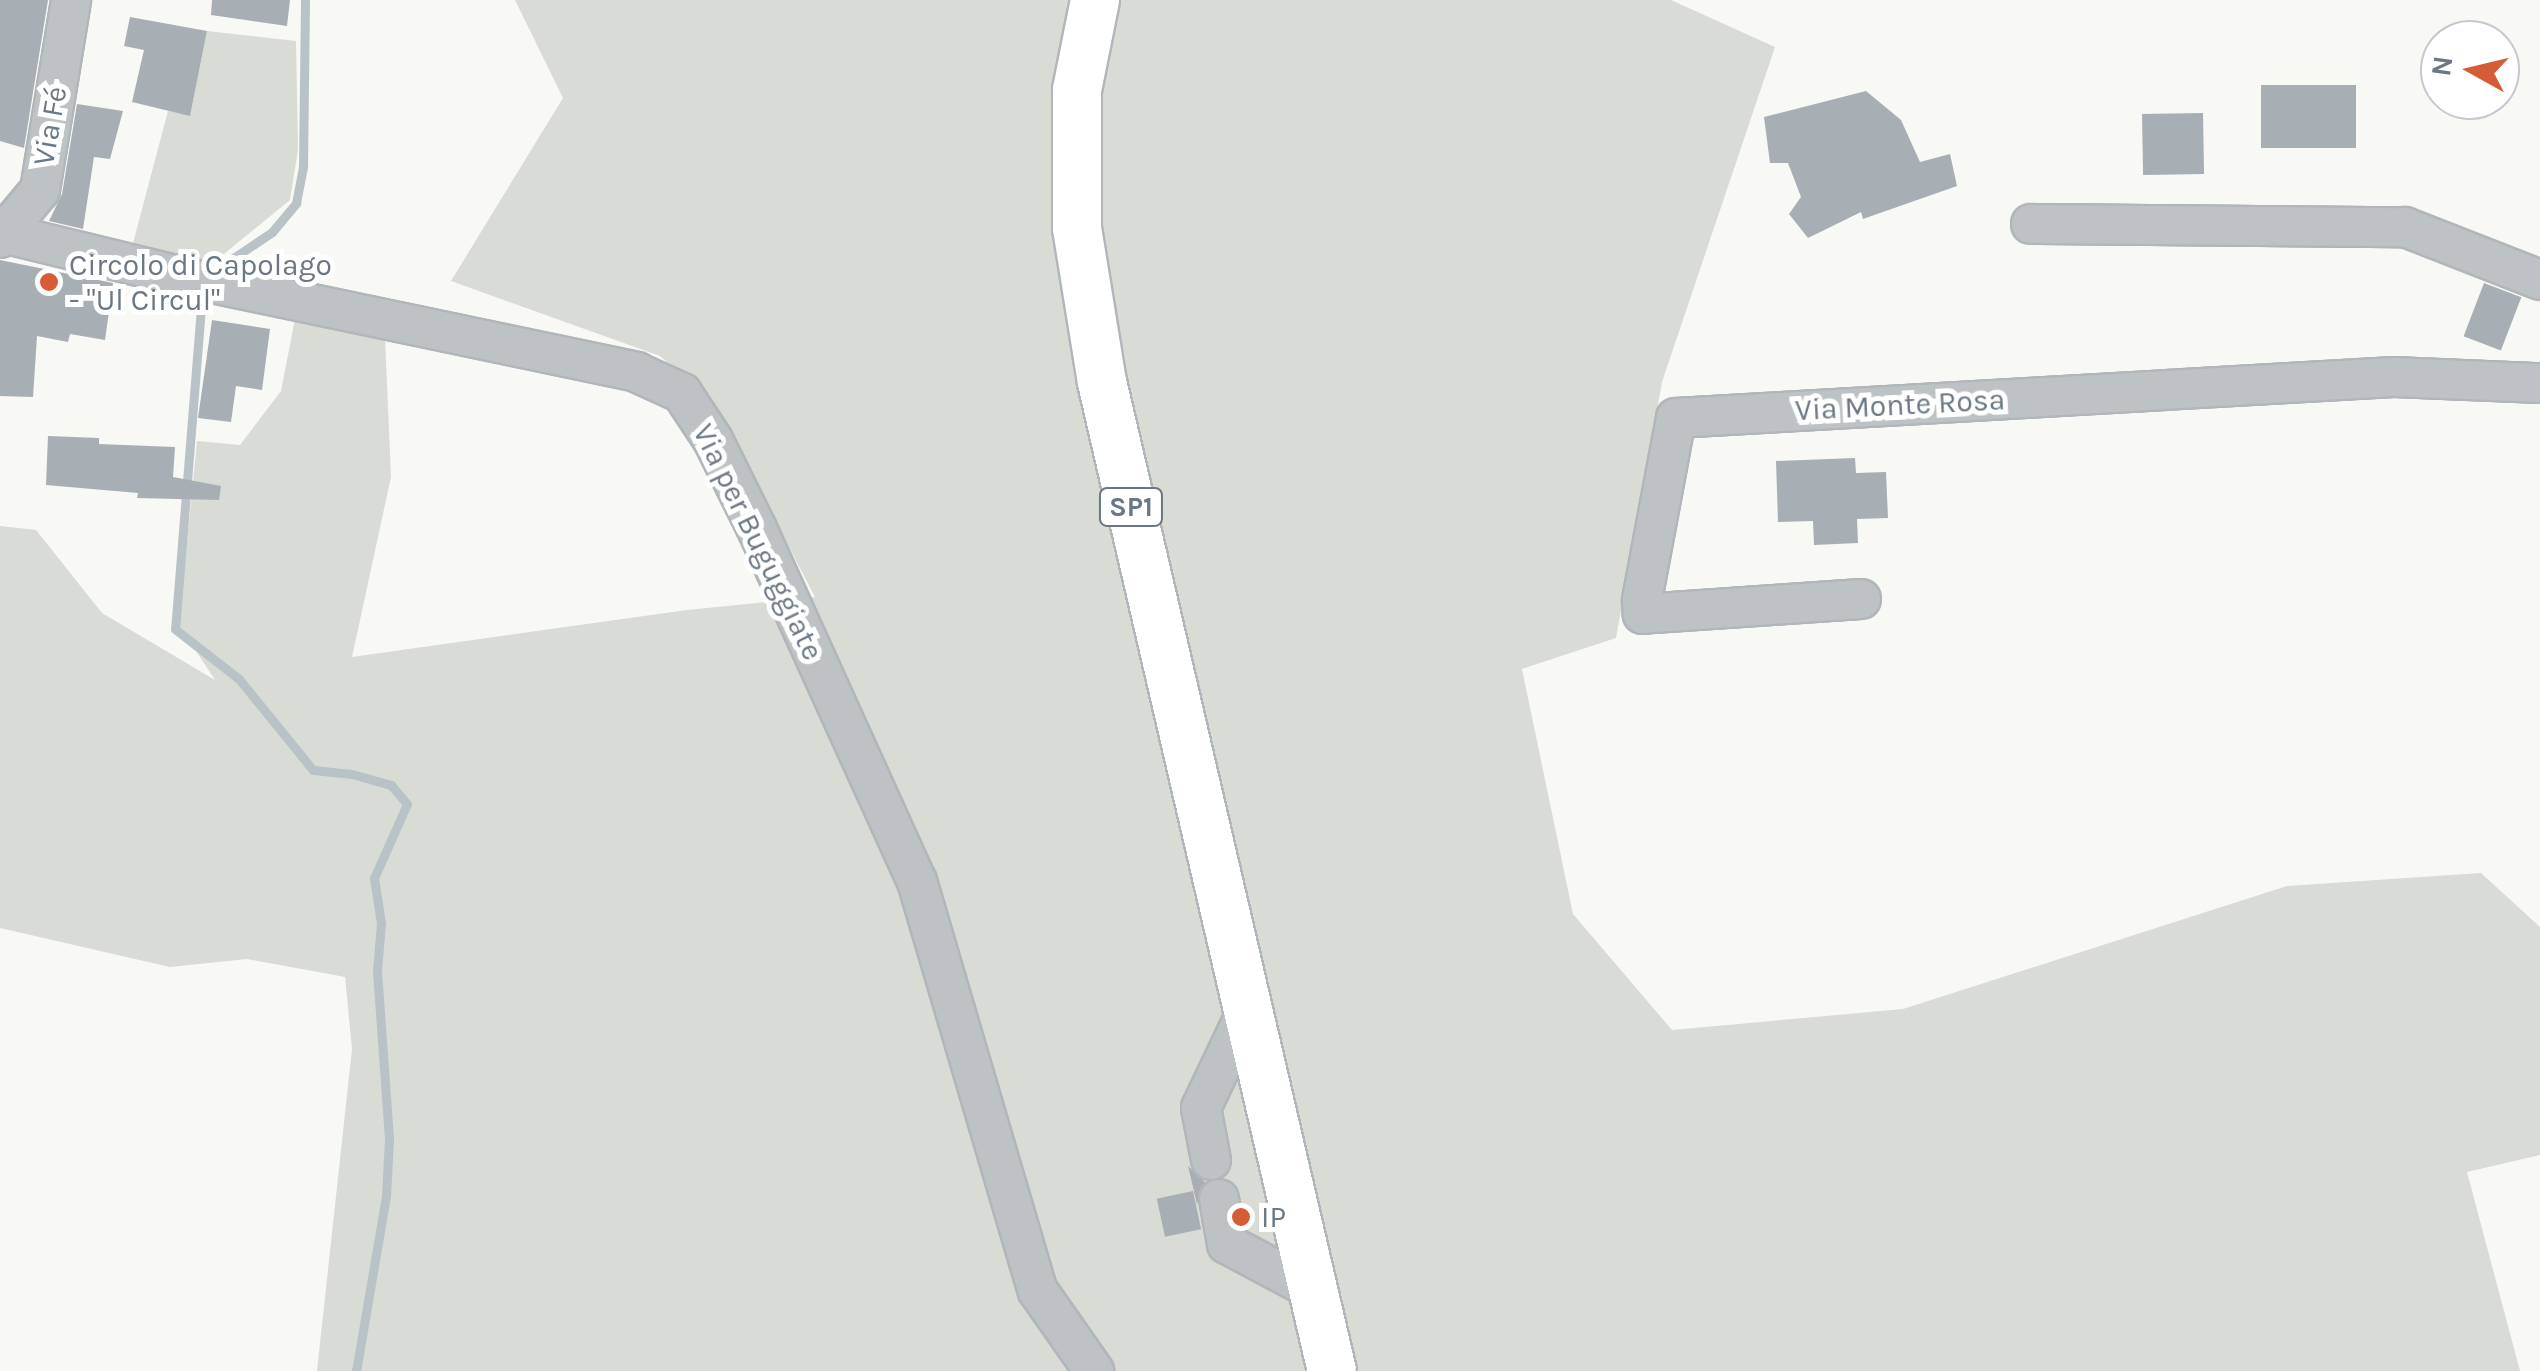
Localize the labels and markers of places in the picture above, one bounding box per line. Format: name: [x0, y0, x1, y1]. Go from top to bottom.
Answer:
place label: Circolo di Capolago - "Ul Circul": [69, 247, 332, 318]
marker: Circolo di Capolago - "Ul Circul": [38, 271, 60, 293]
place label: IP: [1261, 1199, 1286, 1235]
marker: IP: [1230, 1206, 1252, 1228]

